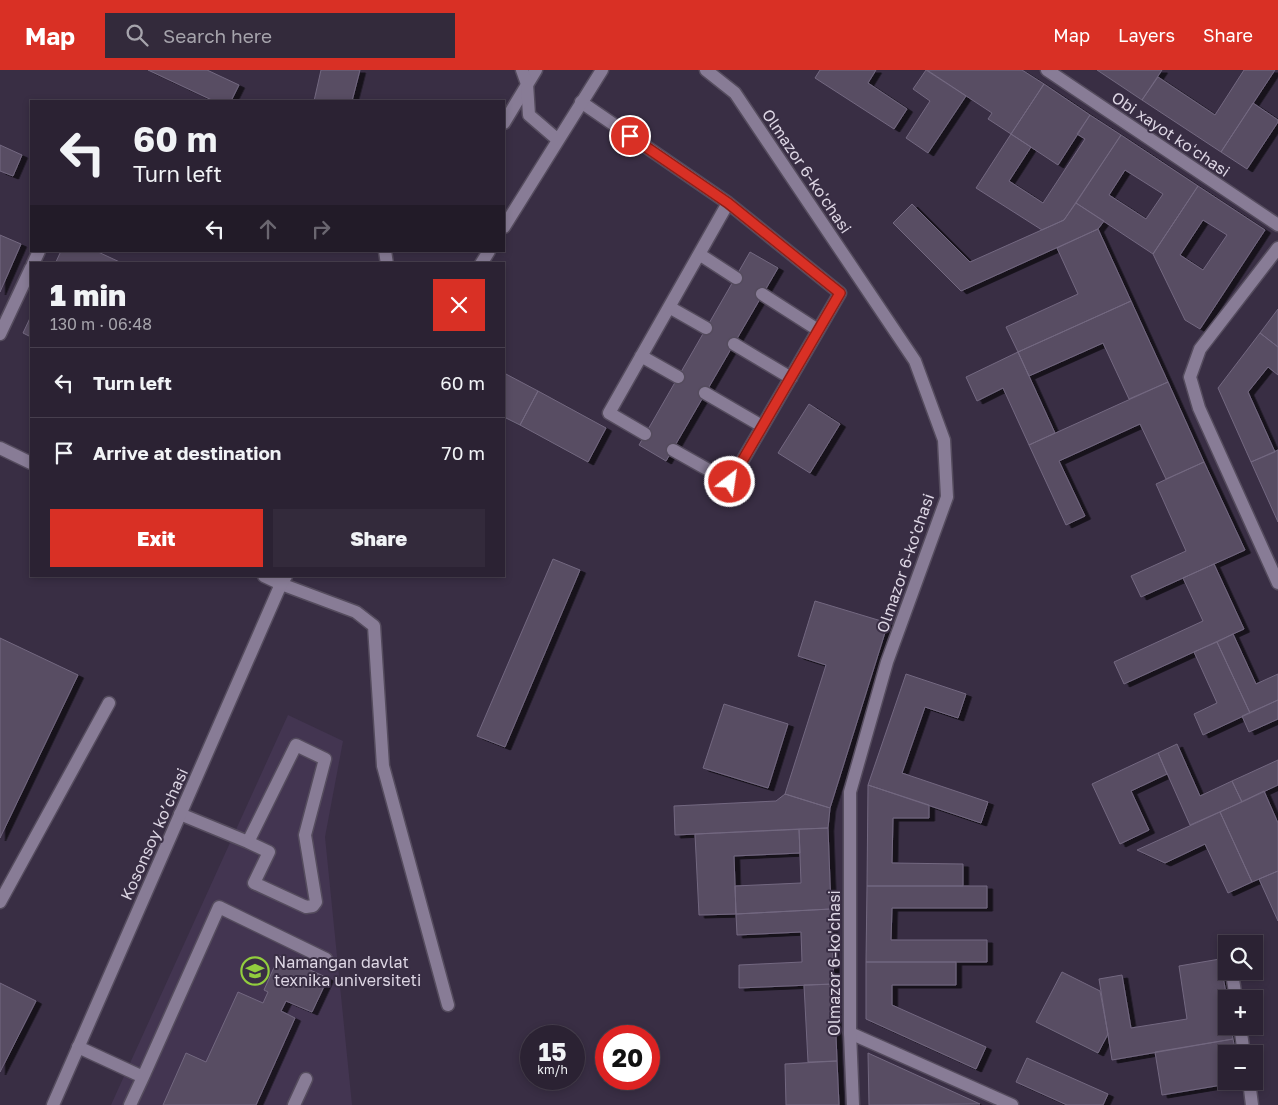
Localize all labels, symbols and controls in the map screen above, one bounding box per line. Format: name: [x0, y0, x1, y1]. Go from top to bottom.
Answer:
search box: [105, 13, 455, 58]
text: Map: [25, 21, 75, 50]
icon: search: [123, 21, 151, 49]
text: Search here: [163, 24, 272, 47]
text: Map: [1053, 24, 1090, 46]
text: Layers: [1118, 24, 1175, 46]
text: Share: [1203, 24, 1253, 46]
street label: Obi xayot koʻchasi: [1108, 87, 1234, 181]
street label: Olmazor 6-ko'chasi: [758, 105, 856, 237]
pin: [609, 115, 651, 157]
text: 60 m: [133, 118, 217, 160]
icon: left: [50, 120, 115, 185]
icon: arrive: [616, 122, 644, 150]
text: Turn left: [133, 160, 222, 187]
icon: left: [201, 215, 229, 243]
icon: ahead: [254, 215, 282, 243]
icon: right: [307, 215, 335, 243]
text: 1 min: [50, 277, 126, 313]
button: close: [433, 279, 485, 331]
text: 130 m · 06:48: [50, 314, 152, 334]
icon: left: [50, 369, 78, 397]
text: Turn left: [93, 371, 172, 394]
text: 60 m: [440, 371, 485, 394]
icon: arrive: [50, 439, 78, 467]
text: Arrive at destination: [93, 441, 281, 464]
text: 70 m: [442, 441, 485, 464]
position arrow: [703, 455, 755, 507]
street label: Olmazor 6-ko'chasi: [872, 491, 938, 635]
button: Exit: [50, 509, 263, 567]
button: Share: [273, 509, 485, 567]
street label: Kosonsoy ko’chasi: [116, 765, 192, 903]
street label: Olmazor 6-ko'chasi: [824, 890, 844, 1036]
map controls: [1218, 935, 1263, 1090]
button: search: [1218, 935, 1263, 980]
place label: Namangan davlat texnika universiteti: [274, 952, 421, 990]
school or university icon: Namangan davlat texnika universiteti: [240, 956, 270, 986]
button: +: [1218, 990, 1263, 1035]
speed limit sign: 20: [595, 1025, 660, 1090]
text: 15: [538, 1036, 567, 1067]
button: −: [1218, 1045, 1263, 1090]
text: km/h: [537, 1062, 568, 1077]

